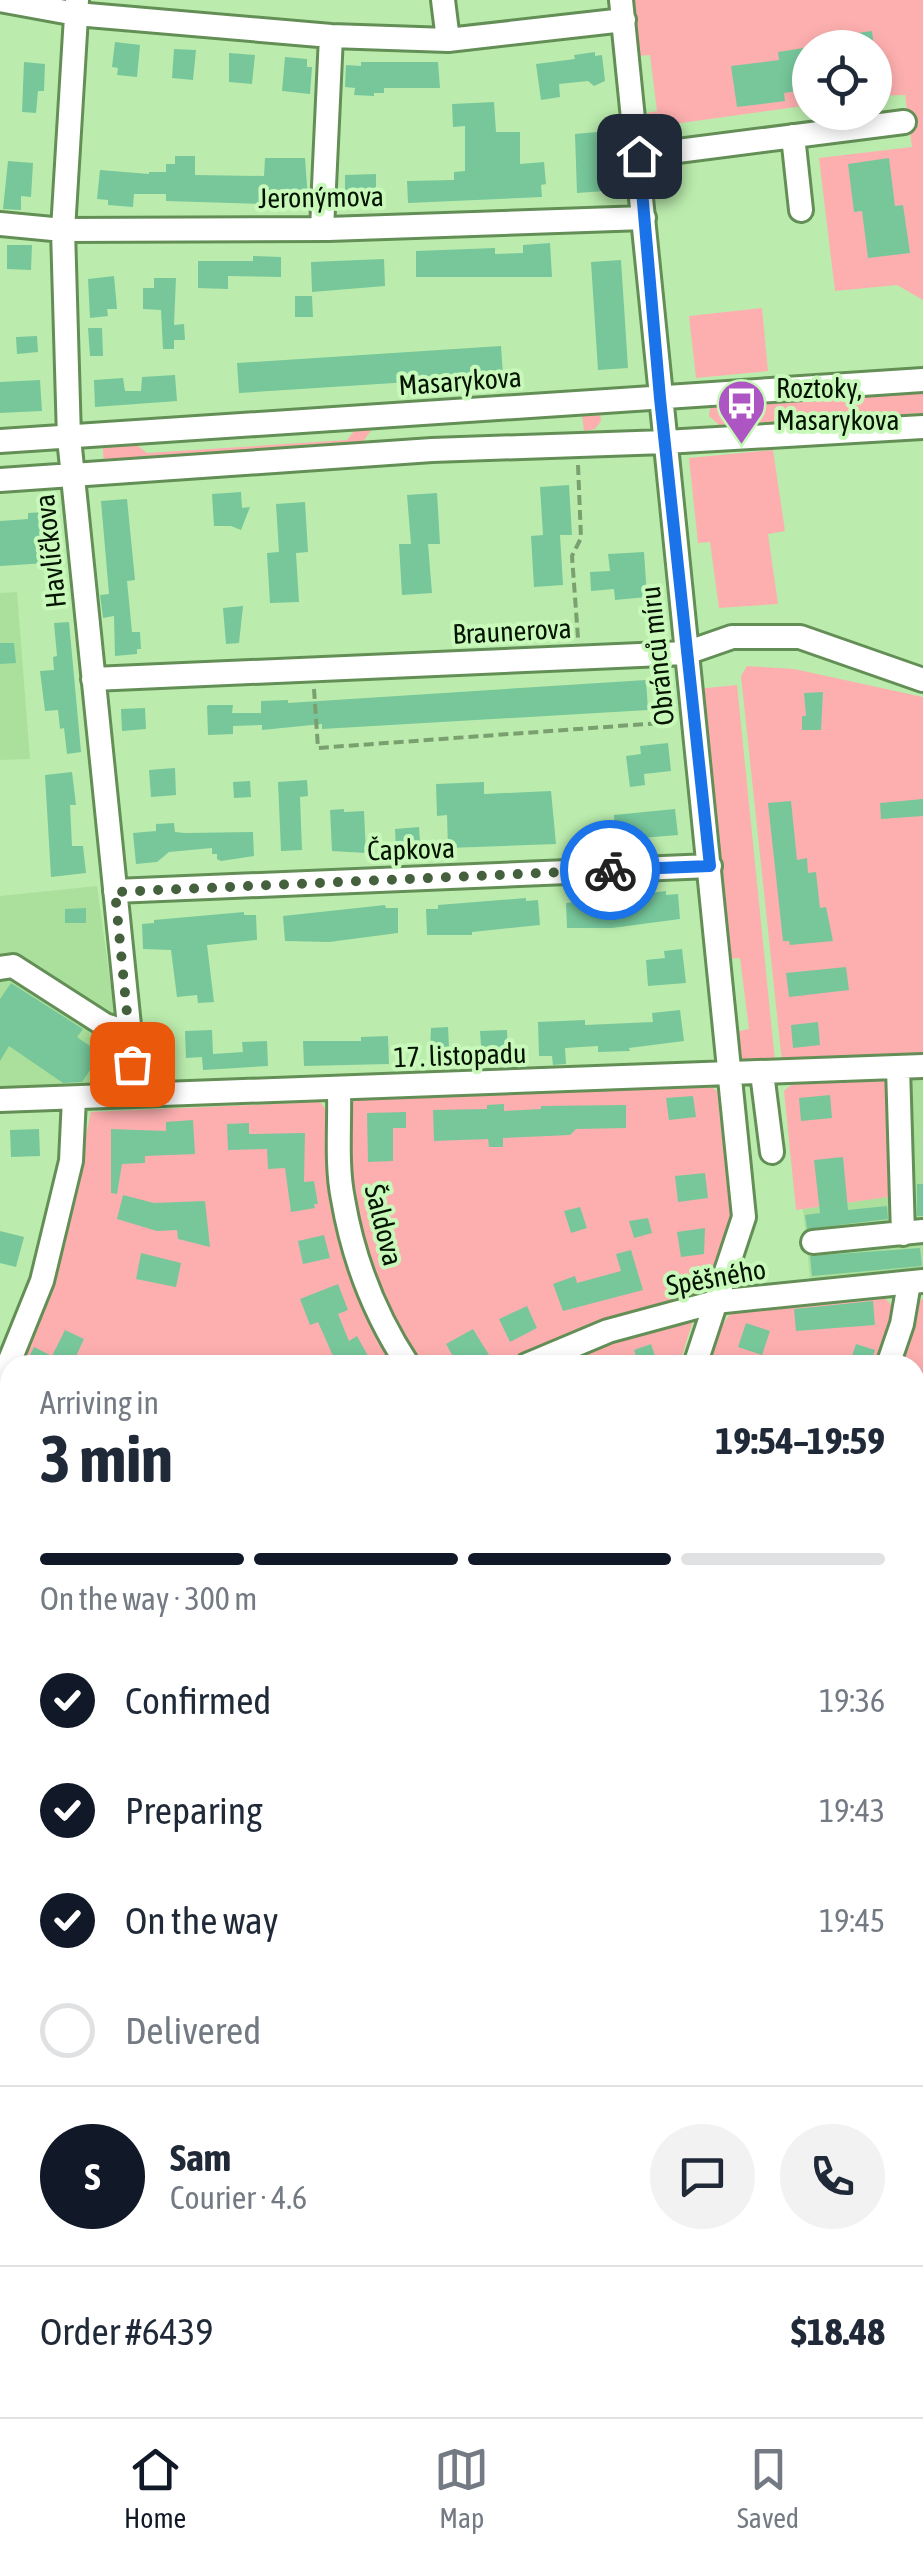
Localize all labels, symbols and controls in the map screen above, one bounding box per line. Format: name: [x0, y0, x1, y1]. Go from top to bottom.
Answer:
map controls: [792, 30, 892, 130]
button: locate: [792, 30, 892, 130]
pin: [597, 114, 682, 199]
icon: home: [612, 129, 667, 184]
street label: Jeronýmova: [258, 180, 384, 214]
street label: Masarykova: [397, 361, 523, 401]
place label: Roztoky, Masarykova: [776, 372, 899, 436]
bus stop icon: Roztoky, Masarykova: [715, 378, 767, 446]
street label: Havlíčkova: [28, 493, 72, 609]
street label: Obránců míru: [634, 585, 680, 727]
street label: Braunerova: [452, 612, 572, 650]
courier: [560, 820, 660, 920]
street label: Čapkova: [367, 831, 455, 867]
icon: bike: [583, 843, 638, 898]
pin: [90, 1022, 175, 1107]
icon: bag: [105, 1037, 160, 1092]
street label: 17. listopadu: [393, 1037, 527, 1073]
street label: Šaldova: [359, 1181, 409, 1269]
street label: Spěšného: [664, 1253, 768, 1301]
text: Arriving in: [40, 1384, 159, 1421]
text: 19:54–19:59: [715, 1419, 885, 1462]
text: 3 min: [40, 1421, 173, 1496]
text: On the way · 300 m: [40, 1580, 257, 1617]
icon: check: [40, 1673, 95, 1728]
text: Confirmed: [125, 1679, 271, 1722]
text: 19:36: [819, 1682, 885, 1719]
icon: check: [40, 1783, 95, 1838]
text: Preparing: [125, 1789, 263, 1832]
text: 19:43: [819, 1792, 885, 1829]
icon: check: [40, 1893, 95, 1948]
text: On the way: [125, 1899, 278, 1942]
text: 19:45: [819, 1902, 885, 1939]
text: Delivered: [125, 2009, 261, 2052]
button: chat: [650, 2124, 755, 2229]
button: phone: [780, 2124, 885, 2229]
text: Sam: [170, 2136, 231, 2179]
text: S: [85, 2155, 100, 2198]
text: Courier · 4.6: [170, 2179, 307, 2216]
text: Order #6439: [40, 2310, 213, 2353]
text: $18.48: [791, 2310, 885, 2353]
tab: Home: [124, 2442, 186, 2534]
tab: Map: [434, 2442, 489, 2534]
tab: Saved: [737, 2442, 799, 2534]

